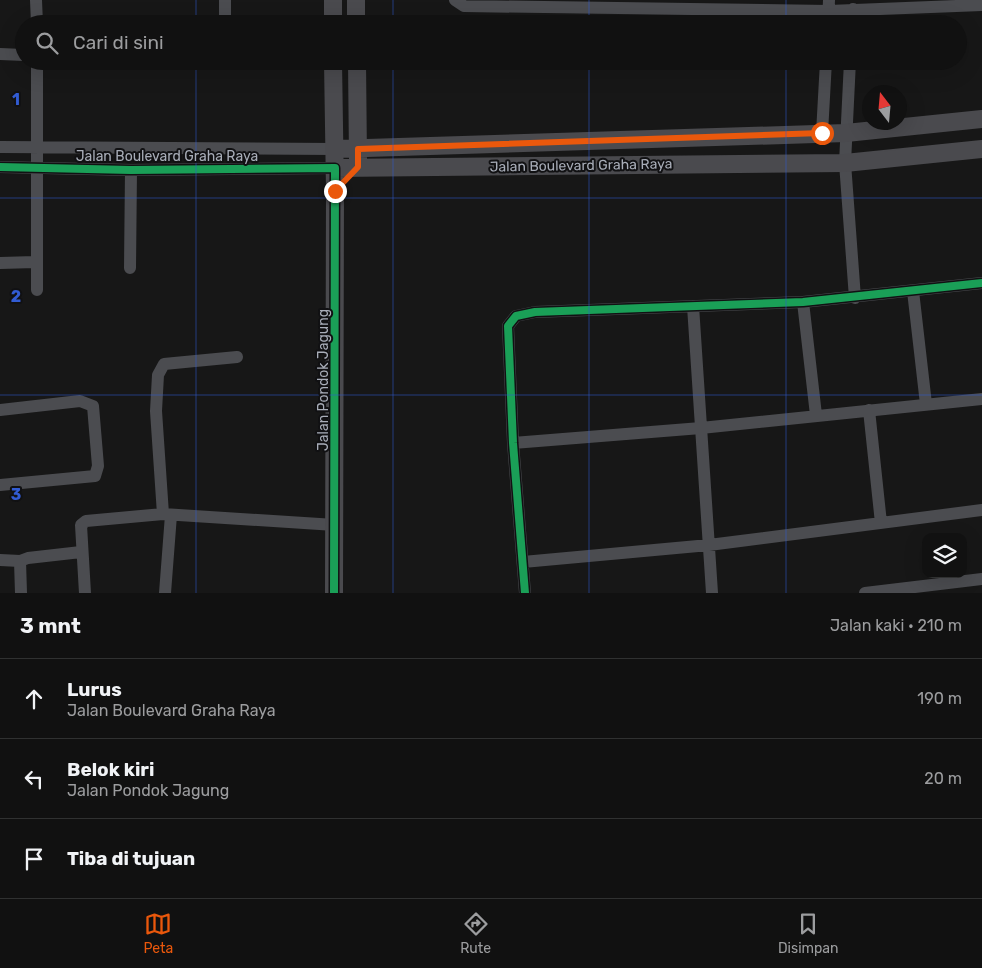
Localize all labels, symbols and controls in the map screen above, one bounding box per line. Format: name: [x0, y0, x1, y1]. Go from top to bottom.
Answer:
search box: [15, 15, 967, 70]
icon: search: [33, 29, 61, 57]
text: Cari di sini: [73, 31, 164, 54]
north arrow: [862, 85, 907, 130]
text: 1: [12, 90, 20, 109]
route start: [811, 122, 834, 145]
street label: Jalan Boulevard Graha Raya: [76, 148, 258, 165]
street label: Jalan Boulevard Graha Raya: [490, 155, 672, 176]
route end: [324, 180, 347, 203]
text: 2: [11, 287, 21, 306]
street label: Jalan Pondok Jagung: [315, 309, 332, 451]
text: 3: [11, 485, 21, 504]
map controls: [922, 533, 967, 578]
button: layers: [922, 533, 967, 578]
text: 3 mnt: [20, 613, 81, 638]
text: Jalan kaki · 210 m: [830, 616, 962, 635]
text: Lurus: [67, 678, 122, 701]
icon: ahead: [20, 685, 48, 713]
text: 190 m: [917, 689, 962, 708]
text: Jalan Boulevard Graha Raya: [67, 701, 276, 720]
text: Belok kiri: [67, 758, 154, 781]
icon: left: [20, 765, 48, 793]
text: 20 m: [924, 769, 962, 788]
text: Jalan Pondok Jagung: [67, 781, 229, 800]
icon: arrive: [20, 845, 48, 873]
text: Tiba di tujuan: [67, 847, 195, 870]
tab: Peta: [143, 910, 173, 957]
tab: Rute: [460, 910, 491, 957]
tab: Disimpan: [778, 910, 839, 957]

